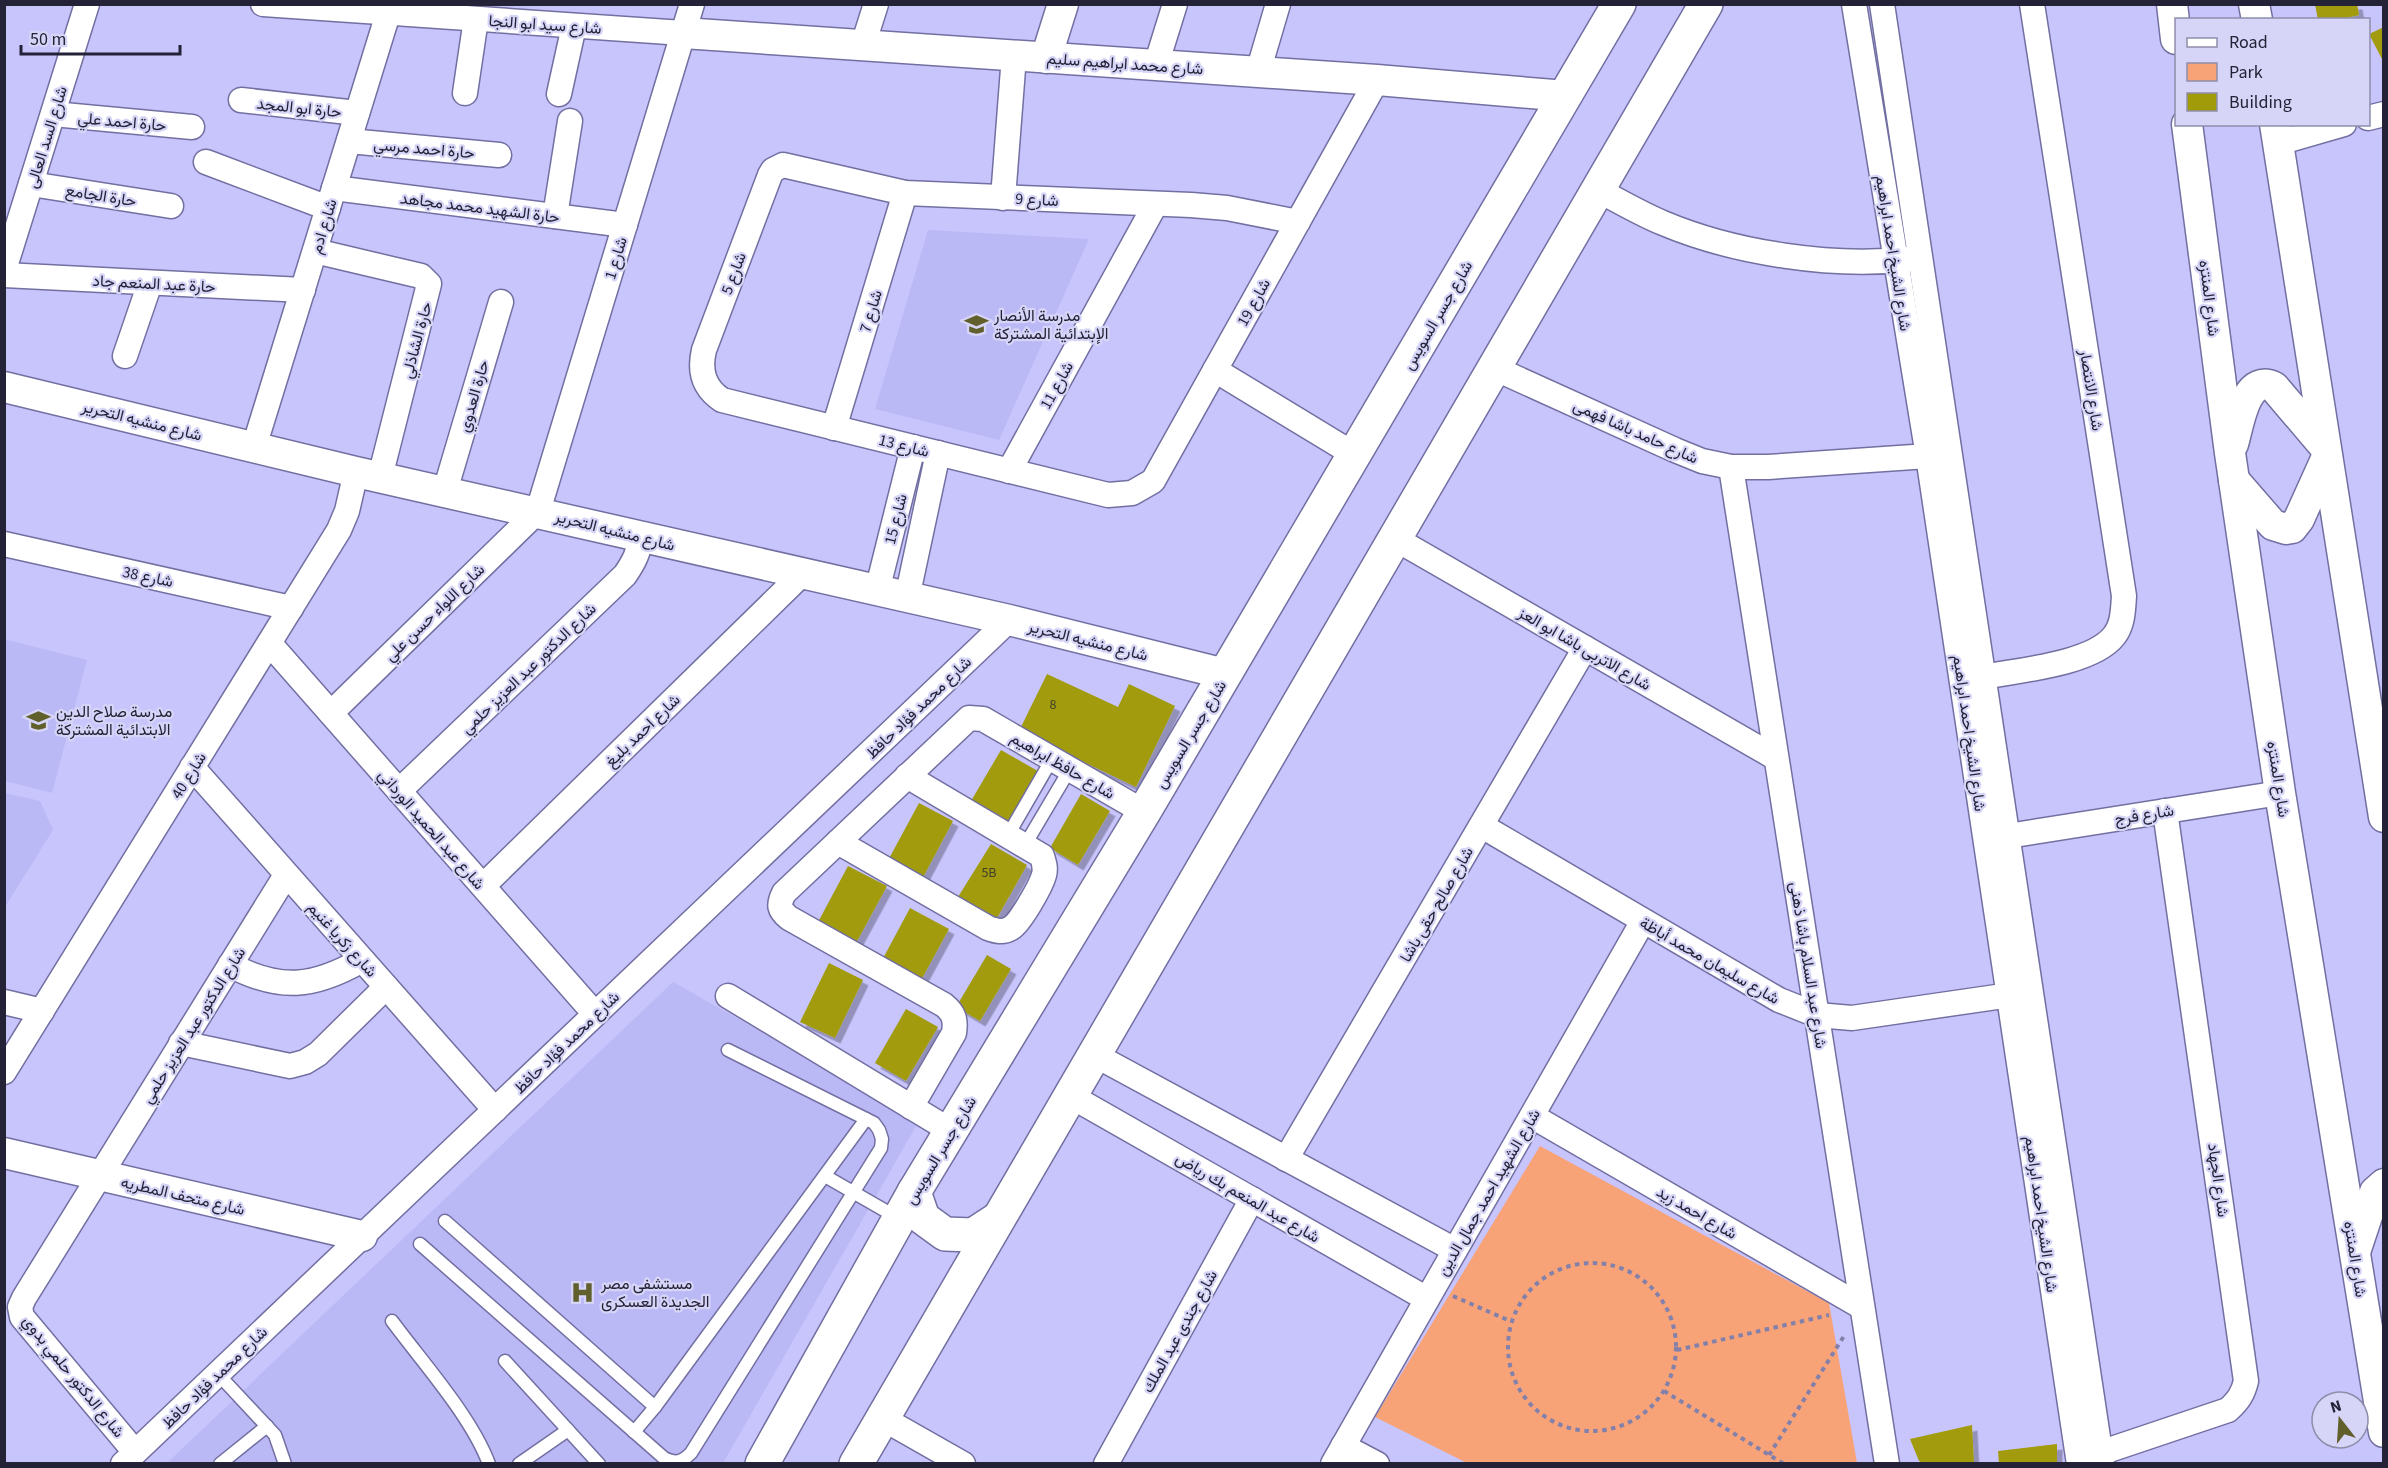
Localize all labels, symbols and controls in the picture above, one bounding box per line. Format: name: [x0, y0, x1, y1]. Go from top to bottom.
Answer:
street label: شارع سيد ابو النجا: [488, 10, 602, 40]
scale bar: [21, 18, 180, 56]
legend: [2175, 18, 2370, 126]
text: 50 m: [30, 27, 66, 52]
text: Road: [2229, 30, 2268, 55]
street label: شارع محمد ابراهيم سليم: [1046, 48, 1204, 80]
text: Park: [2229, 60, 2263, 85]
street label: شارع السد العالى: [21, 84, 73, 191]
text: Building: [2229, 90, 2292, 115]
street label: حارة ابو المجد: [255, 93, 343, 123]
street label: حارة احمد علي: [76, 107, 167, 139]
street label: حارة احمد مرسي: [372, 134, 476, 166]
street label: شارع الشيخ احمد ابراهيم: [1870, 174, 1916, 333]
street label: حارة الجامع: [64, 180, 138, 212]
street label: حارة الشهيد محمد مجاهد: [399, 187, 561, 229]
street label: شارع 9: [1015, 188, 1059, 212]
street label: شارع ادم: [305, 196, 343, 256]
street label: شارع 1: [599, 234, 633, 282]
street label: شارع 5: [716, 249, 752, 298]
street label: شارع جسر السويس: [1398, 257, 1478, 374]
street label: شارع المنتزه: [2193, 259, 2225, 338]
street label: حارة عبد المنعم جاد: [92, 270, 216, 298]
street label: شارع 19: [1232, 275, 1276, 330]
street label: شارع 7: [854, 287, 888, 335]
street label: حارة الشاذلي: [396, 299, 440, 382]
place label: مدرسة الأنصار الإبتدائية المشتركة: [993, 305, 1109, 345]
school or university icon: مدرسة الأنصار الإبتدائية المشتركة: [963, 311, 989, 337]
street label: شارع الانتصار: [2074, 347, 2108, 432]
street label: حارة العدوي: [453, 357, 497, 436]
street label: شارع 11: [1035, 358, 1079, 413]
street label: شارع منشيه التحرير: [78, 395, 204, 447]
street label: شارع حامد باشا فهمى: [1570, 395, 1702, 469]
street label: شارع 13: [876, 429, 931, 463]
street label: شارع 15: [879, 492, 913, 547]
street label: شارع منشيه التحرير: [551, 505, 677, 557]
street label: شارع اللواء حسن علي: [380, 559, 491, 668]
street label: شارع 38: [120, 561, 175, 593]
street label: شارع الدكتور عبد العزيز حلمي: [456, 598, 603, 741]
street label: شارع الاتربى باشا ابو العز: [1513, 601, 1655, 696]
street label: شارع منشيه التحرير: [1024, 615, 1150, 667]
street label: شارع محمد فؤاد حافظ: [861, 651, 976, 764]
street label: شارع الشيخ احمد ابراهيم: [1947, 654, 1991, 813]
street label: شارع جسر السويس: [1150, 676, 1232, 793]
street label: شارع احمد بليغ: [600, 689, 685, 772]
house number: 8: [1050, 695, 1057, 715]
place label: مدرسة صلاح الدين الابتدائية المشتركة: [56, 701, 172, 741]
school or university icon: مدرسة صلاح الدين الابتدائية المشتركة: [25, 707, 51, 733]
street label: شارع حافظ ابراهيم: [1006, 727, 1119, 805]
street label: شارع المنتزه: [2261, 740, 2295, 819]
street label: شارع 40: [166, 748, 212, 803]
street label: شارع عبد الحميد الورداني: [371, 765, 490, 896]
street label: شارع فرج: [2113, 799, 2175, 831]
street label: شارع صالح حقى باشا: [1395, 843, 1479, 966]
house number: 5B: [981, 863, 997, 883]
street label: شارع عبد السلام باشا ذهنى: [1784, 880, 1832, 1050]
street label: شارع زكريا غنيم: [302, 897, 382, 982]
street label: شارع سليمان محمد أباظة: [1636, 912, 1783, 1010]
street label: شارع الدكتور عبد العزيز حلمي: [137, 943, 253, 1109]
street label: شارع محمد فؤاد حافظ: [509, 986, 624, 1099]
street label: شارع جسر السويس: [900, 1092, 982, 1209]
street label: شارع الشهيد احمد جمال الدين: [1432, 1105, 1546, 1280]
street label: شارع الشيخ احمد ابراهيم: [2019, 1135, 2063, 1294]
street label: شارع الجهاد: [2202, 1142, 2234, 1219]
street label: شارع عبد المنعم بك رياض: [1171, 1147, 1324, 1248]
street label: شارع متحف المطريه: [119, 1171, 247, 1221]
street label: شارع احمد زيد: [1652, 1181, 1741, 1245]
street label: شارع المنتزه: [2338, 1220, 2372, 1299]
street label: شارع جندى عبد الملك: [1137, 1266, 1223, 1397]
place label: مستشفى مصر الجديدة العسكرى: [600, 1273, 710, 1313]
hospital icon: مستشفى مصر الجديدة العسكرى: [570, 1279, 596, 1305]
street label: شارع الدكتور حلمي بدوي: [16, 1311, 129, 1444]
street label: شارع محمد فؤاد حافظ: [157, 1321, 272, 1434]
north arrow: [2310, 1390, 2370, 1450]
text: N: [2328, 1395, 2344, 1419]

